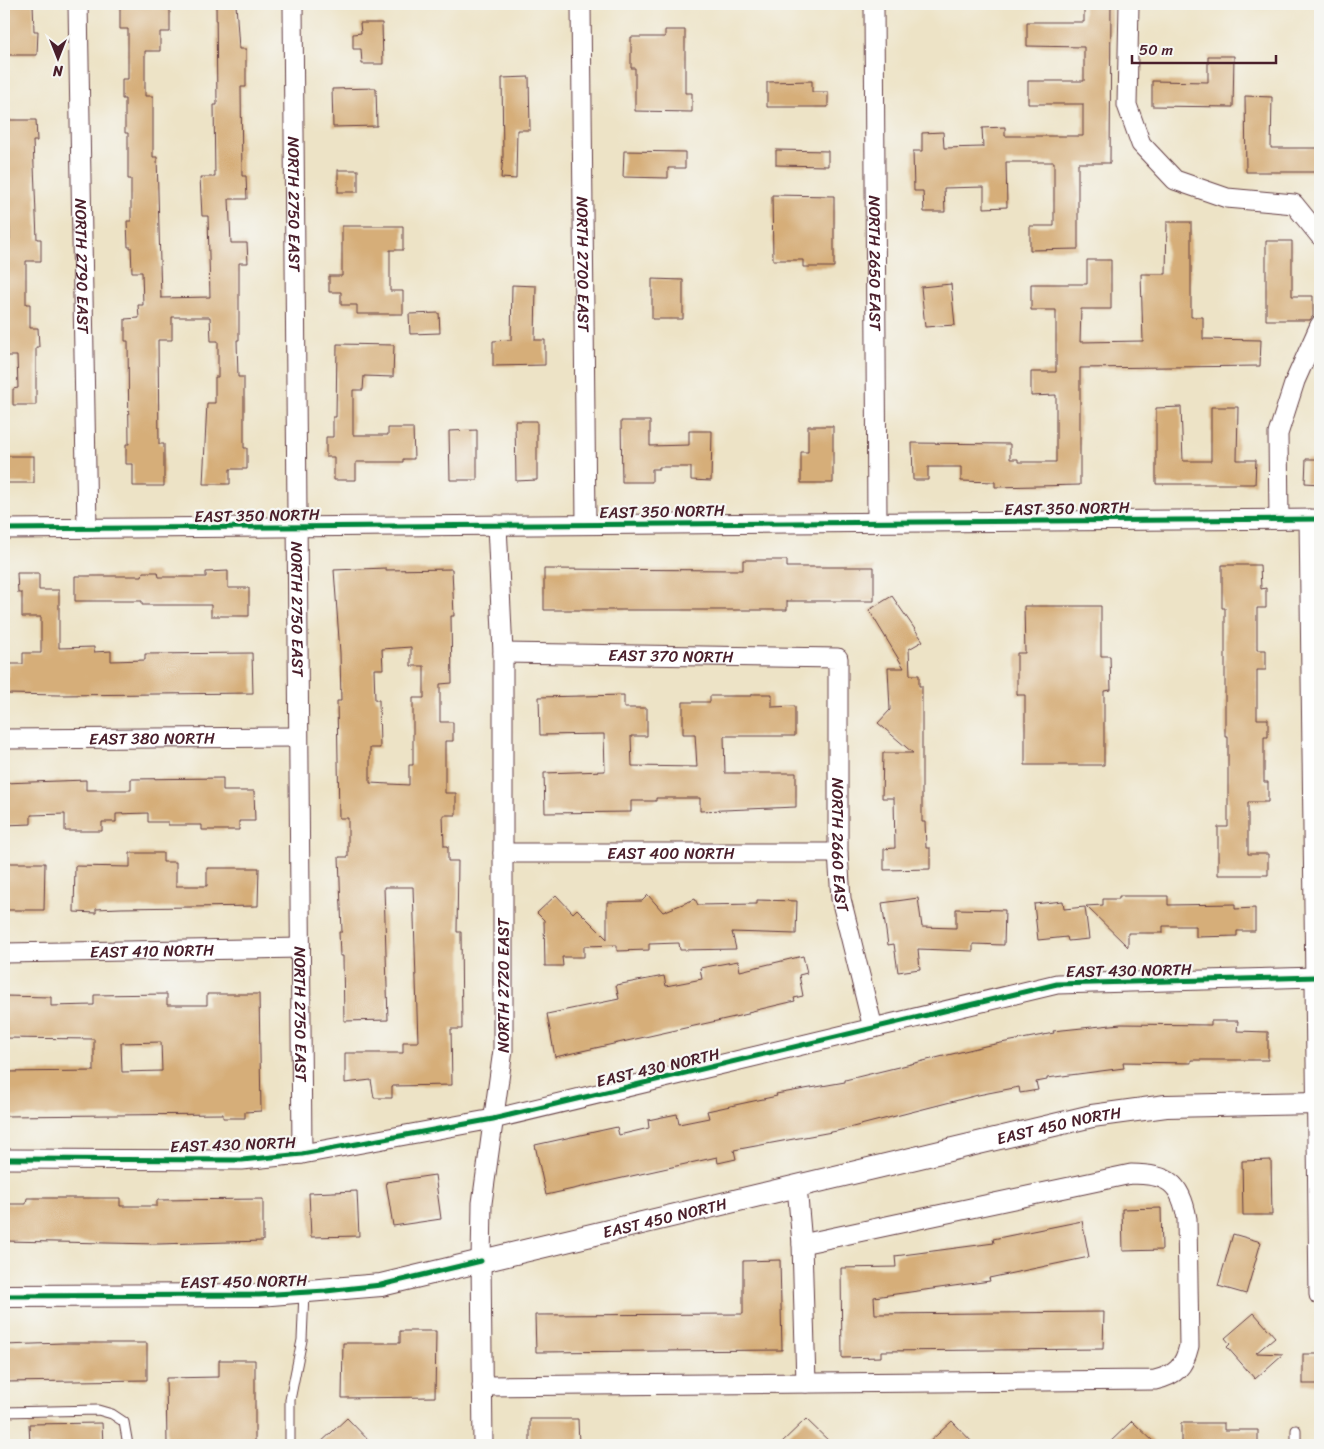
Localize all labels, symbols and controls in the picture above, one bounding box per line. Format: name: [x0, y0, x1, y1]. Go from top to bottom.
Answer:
north arrow: [32, 32, 82, 82]
scale bar: [1132, 32, 1275, 64]
text: 50 m: [1139, 37, 1174, 63]
text: N: [53, 58, 64, 83]
street label: NORTH 2750 EAST: [279, 136, 309, 273]
street label: NORTH 2650 EAST: [860, 195, 890, 332]
street label: NORTH 2700 EAST: [568, 196, 598, 333]
street label: NORTH 2790 EAST: [66, 198, 98, 335]
street label: EAST 350 NORTH: [1004, 493, 1130, 524]
street label: EAST 350 NORTH: [599, 496, 725, 527]
street label: EAST 350 NORTH: [194, 500, 320, 531]
street label: NORTH 2750 EAST: [282, 541, 312, 678]
street label: EAST 370 NORTH: [608, 641, 734, 671]
street label: EAST 380 NORTH: [89, 724, 215, 753]
street label: NORTH 2660 EAST: [823, 778, 858, 917]
street label: EAST 400 NORTH: [607, 839, 735, 868]
street label: NORTH 2720 EAST: [489, 917, 518, 1053]
street label: EAST 410 NORTH: [90, 935, 214, 967]
street label: NORTH 2750 EAST: [285, 946, 315, 1083]
street label: EAST 430 NORTH: [1066, 955, 1192, 986]
street label: EAST 430 NORTH: [593, 1039, 723, 1096]
street label: EAST 450 NORTH: [994, 1098, 1123, 1153]
street label: EAST 430 NORTH: [169, 1128, 297, 1161]
street label: EAST 450 NORTH: [600, 1189, 730, 1247]
street label: EAST 450 NORTH: [180, 1266, 308, 1297]

